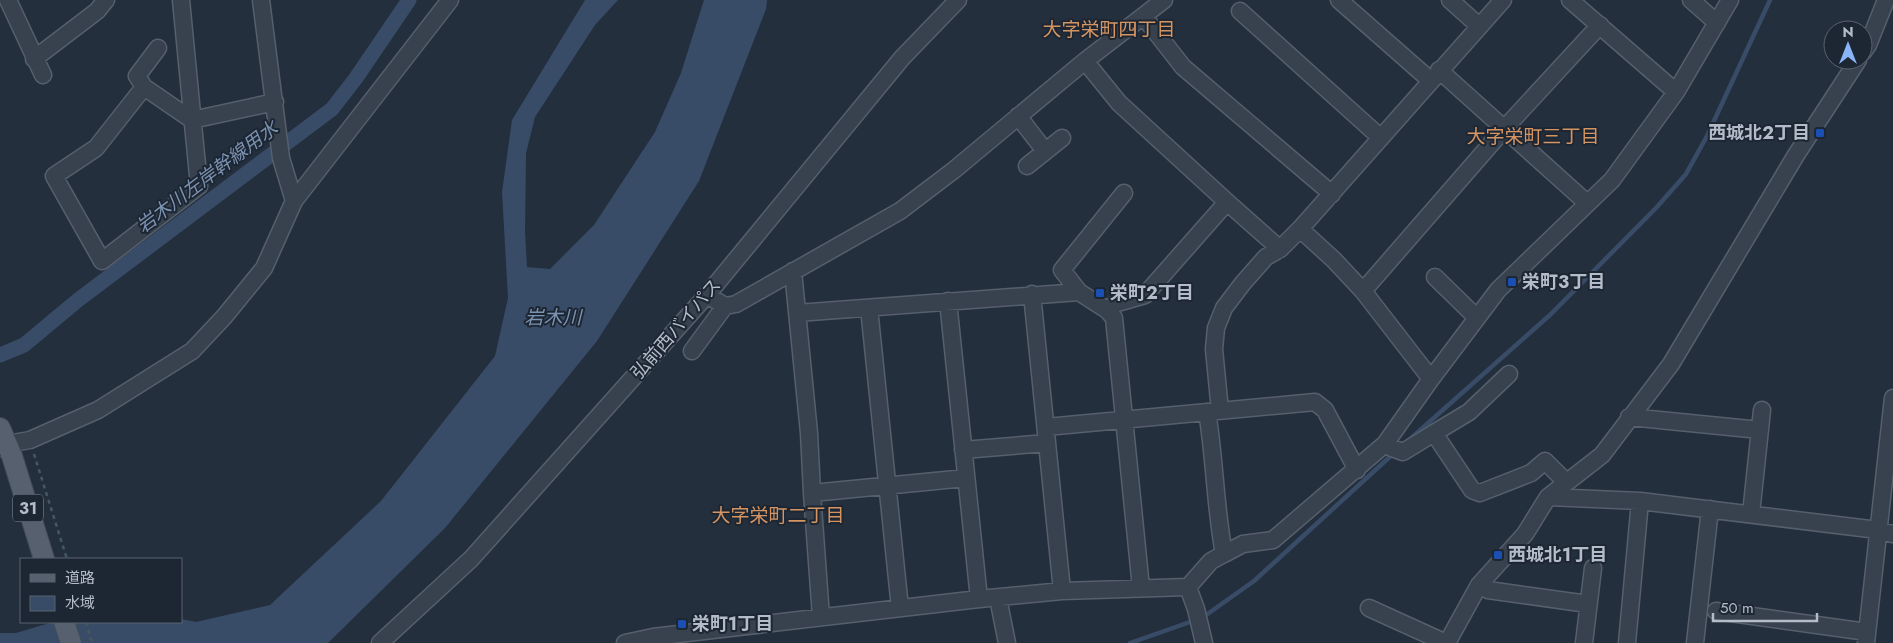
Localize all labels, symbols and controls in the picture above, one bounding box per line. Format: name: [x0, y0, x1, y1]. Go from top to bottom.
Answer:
district label: 大字栄町四丁目: [1042, 16, 1176, 43]
north arrow: [1823, 20, 1873, 70]
text: N: [1842, 22, 1854, 42]
water label: 岩木川左岸幹線用水: [131, 114, 285, 239]
place label: 西城北2丁目: [1708, 120, 1810, 146]
district label: 大字栄町三丁目: [1466, 123, 1600, 150]
marker: 西城北2丁目: [1814, 127, 1826, 139]
place label: 栄町3丁目: [1522, 269, 1605, 295]
street label: 弘前西バイパス: [625, 273, 727, 385]
marker: 栄町3丁目: [1506, 276, 1518, 288]
place label: 栄町2丁目: [1110, 280, 1194, 306]
marker: 栄町2丁目: [1094, 287, 1106, 299]
water label: 岩木川: [524, 304, 583, 331]
road number: 31: [13, 494, 43, 522]
district label: 大字栄町二丁目: [711, 502, 845, 529]
place label: 西城北1丁目: [1508, 542, 1607, 568]
marker: 西城北1丁目: [1492, 549, 1504, 561]
legend: [20, 558, 182, 623]
text: 道路: [65, 567, 95, 589]
scale bar: [1713, 590, 1817, 622]
text: 水域: [65, 592, 95, 614]
text: 50 m: [1720, 597, 1754, 619]
place label: 栄町1丁目: [692, 611, 773, 637]
marker: 栄町1丁目: [676, 618, 688, 630]

